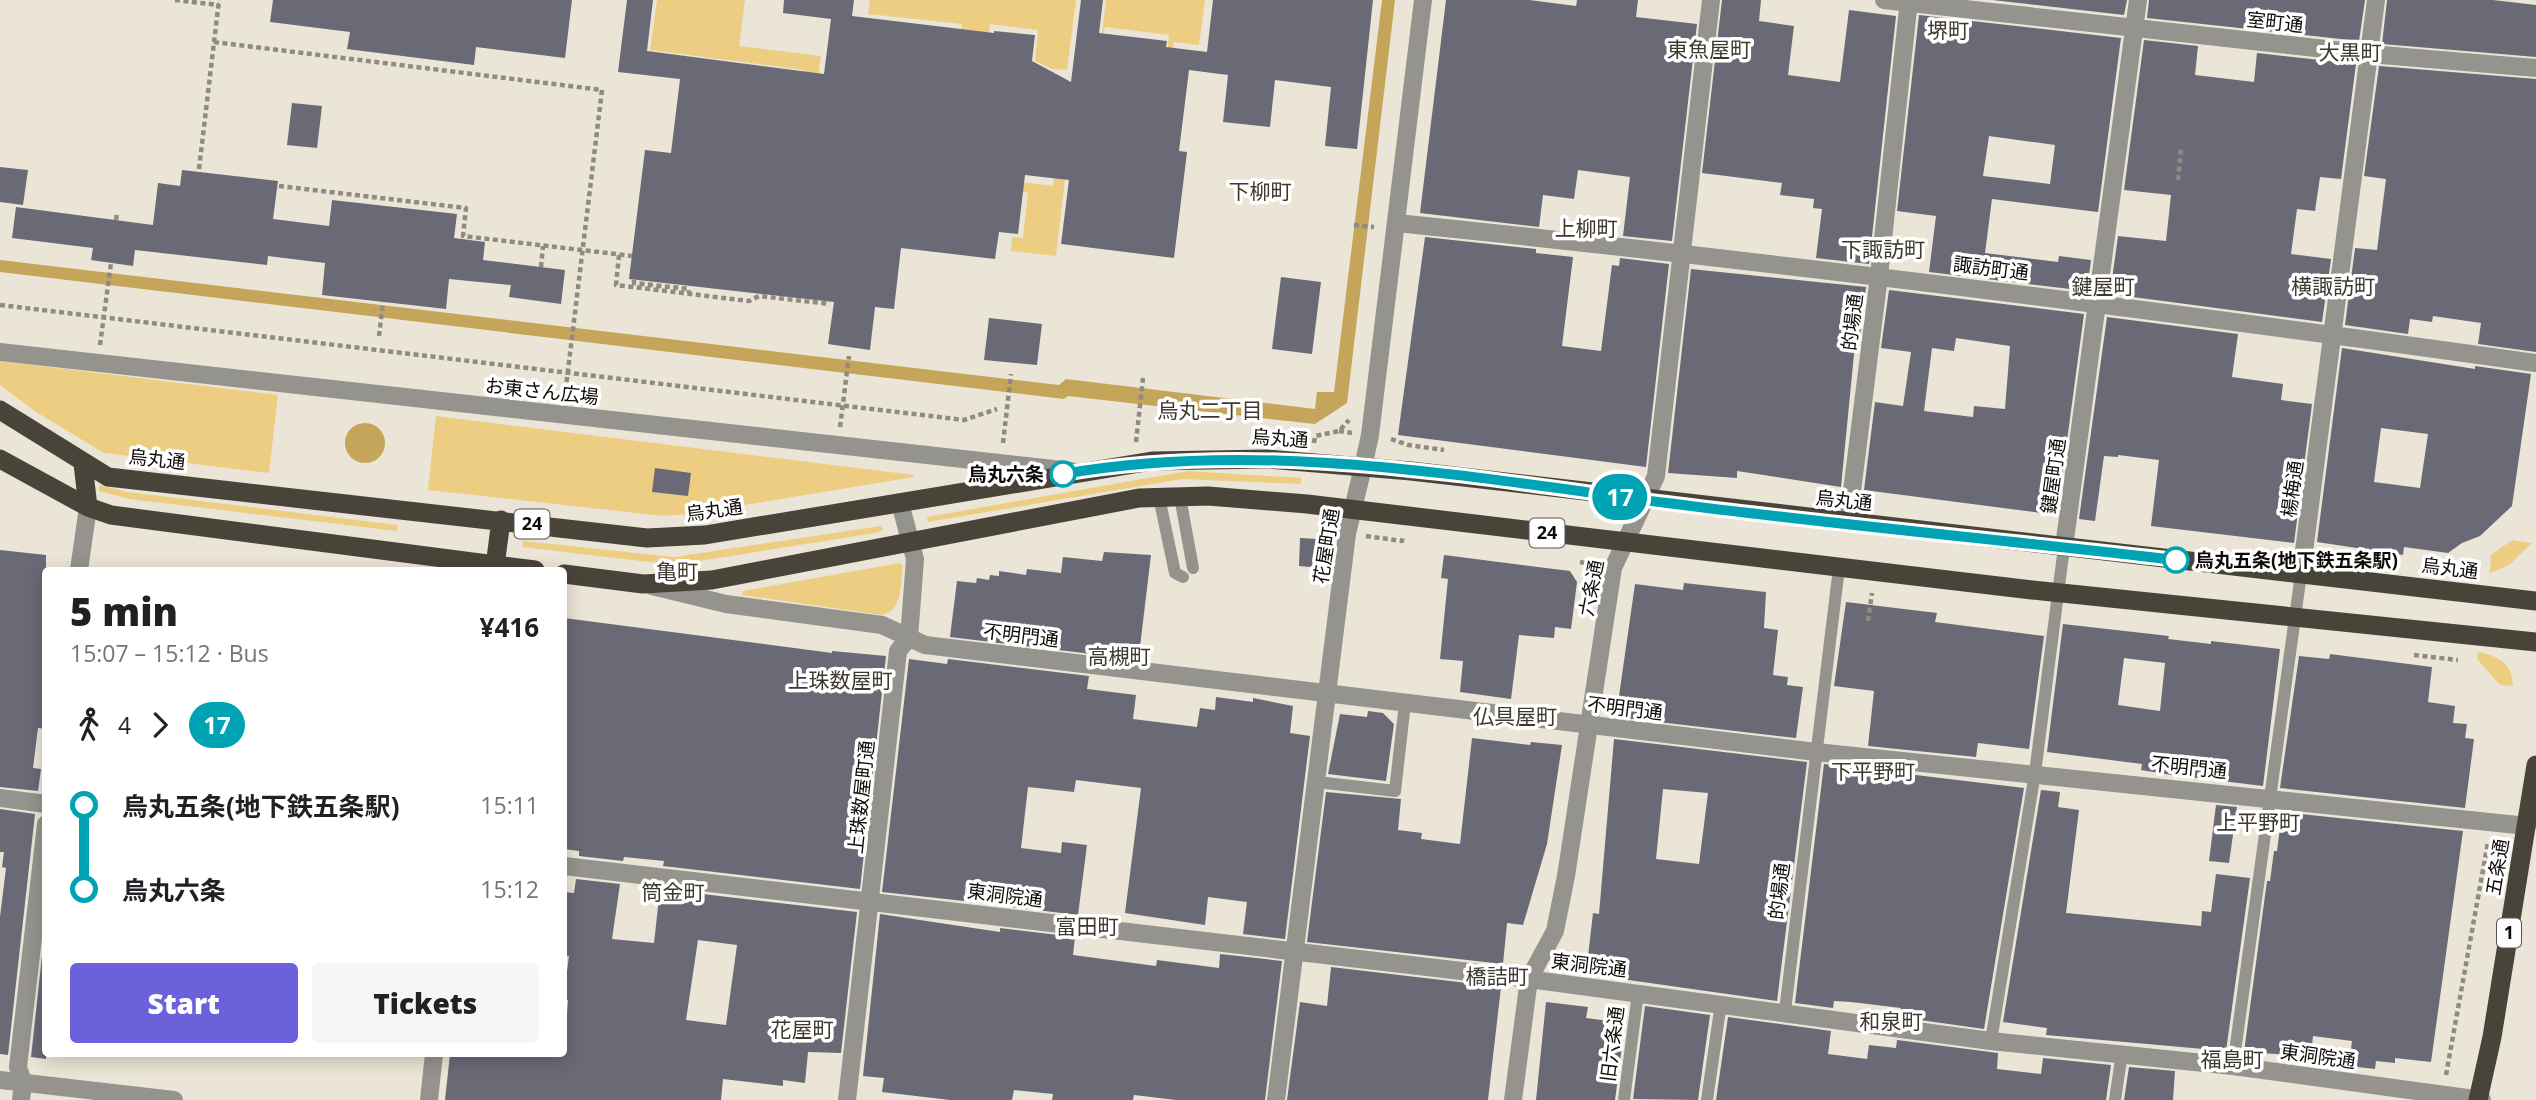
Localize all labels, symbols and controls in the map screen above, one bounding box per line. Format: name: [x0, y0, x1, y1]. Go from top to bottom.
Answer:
street label: 室町通: [2245, 6, 2305, 38]
district label: 堺町: [1927, 16, 1969, 44]
district label: 東魚屋町: [1667, 35, 1751, 63]
district label: 大黒町: [2319, 38, 2382, 66]
district label: 下柳町: [1229, 177, 1292, 205]
district label: 上柳町: [1555, 214, 1618, 242]
district label: 下諏訪町: [1841, 235, 1925, 263]
street label: 諏訪町通: [1952, 250, 2030, 286]
district label: 鍵屋町: [2072, 272, 2135, 300]
district label: 横諏訪町: [2291, 272, 2375, 300]
street label: 的場通: [1836, 292, 1868, 352]
street label: お東さん広場: [484, 372, 600, 410]
district label: 烏丸二丁目: [1158, 396, 1263, 424]
street label: 烏丸通: [1251, 423, 1309, 453]
street label: 鍵屋町通: [2035, 437, 2071, 515]
street label: 烏丸通: [127, 443, 187, 475]
street label: 楊梅通: [2275, 459, 2309, 519]
place label: 烏丸六条: [968, 461, 1044, 487]
marker: 烏丸六条: [1050, 461, 1076, 487]
line badge: 17: [1588, 474, 1652, 520]
text: 17: [1606, 480, 1634, 513]
street label: 烏丸通: [1814, 484, 1874, 516]
street label: 烏丸通: [684, 493, 744, 527]
street label: 花屋町通: [1307, 506, 1345, 586]
road number: 24: [514, 510, 550, 538]
road number: 24: [1530, 518, 1564, 548]
marker: 烏丸五条(地下鉄五条駅): [2163, 547, 2189, 573]
place label: 烏丸五条(地下鉄五条駅): [2195, 547, 2398, 573]
street label: 烏丸通: [2420, 552, 2480, 584]
district label: 亀町: [656, 557, 698, 585]
street label: 六条通: [1573, 558, 1609, 618]
text: 5 min: [70, 585, 178, 637]
text: ¥416: [480, 609, 539, 645]
street label: 不明門通: [982, 617, 1060, 653]
text: 15:07 – 15:12 · Bus: [70, 637, 269, 669]
district label: 高槻町: [1088, 642, 1151, 670]
district label: 上珠数屋町: [788, 666, 893, 694]
street label: 不明門通: [1586, 690, 1664, 726]
district label: 仏具屋町: [1473, 702, 1557, 730]
icon: walk: [70, 706, 108, 744]
icon: forward: [141, 706, 179, 744]
text: 17: [203, 708, 231, 741]
text: 4: [118, 709, 131, 741]
street label: 上珠数屋町通: [842, 739, 880, 855]
street label: 不明門通: [2150, 750, 2228, 784]
district label: 下平野町: [1831, 757, 1915, 785]
text: 烏丸五条(地下鉄五条駅): [122, 788, 400, 824]
text: 15:11: [480, 789, 539, 821]
district label: 上平野町: [2216, 808, 2300, 836]
street label: 五条通: [2480, 837, 2514, 897]
street label: 的場通: [1763, 861, 1795, 921]
text: 烏丸六条: [122, 872, 226, 908]
text: 15:12: [480, 873, 539, 905]
street label: 東洞院通: [966, 877, 1044, 913]
district label: 筒金町: [642, 878, 705, 906]
district label: 富田町: [1056, 912, 1119, 940]
road number: 1: [2497, 918, 2521, 948]
street label: 東洞院通: [1550, 947, 1628, 983]
district label: 橋詰町: [1466, 962, 1529, 990]
button: Start: [70, 963, 298, 1043]
button: Tickets: [312, 963, 539, 1043]
street label: 旧六条通: [1594, 1005, 1630, 1083]
district label: 和泉町: [1860, 1007, 1923, 1035]
district label: 花屋町: [771, 1015, 834, 1043]
street label: 東洞院通: [2279, 1038, 2357, 1074]
district label: 福島町: [2201, 1045, 2264, 1073]

